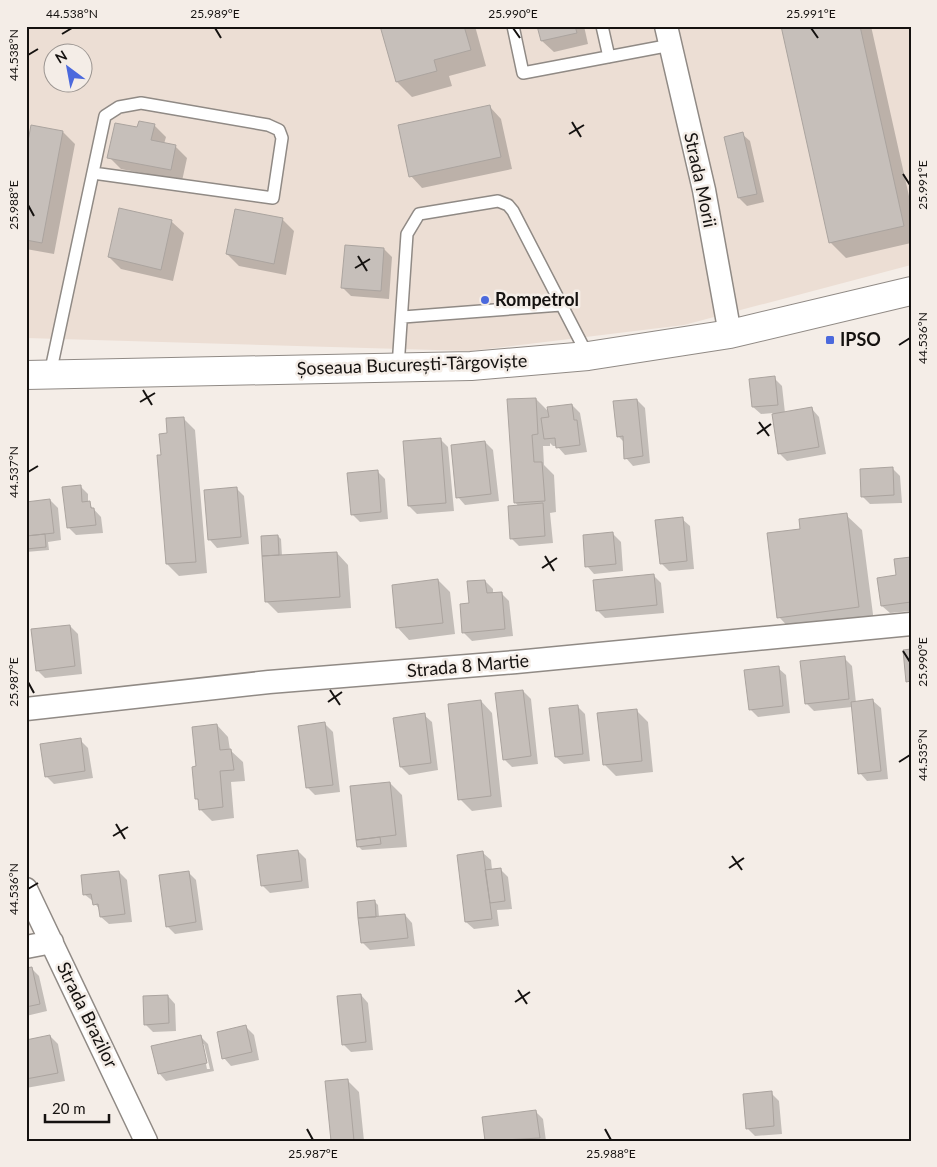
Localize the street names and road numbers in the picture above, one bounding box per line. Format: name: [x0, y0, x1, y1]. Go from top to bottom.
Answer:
street label: Strada Morii: [680, 130, 722, 229]
street label: Șoseaua București-Târgoviște: [296, 349, 528, 379]
street label: Strada 8 Martie: [406, 649, 530, 681]
street label: Strada Brazilor: [53, 958, 123, 1071]

